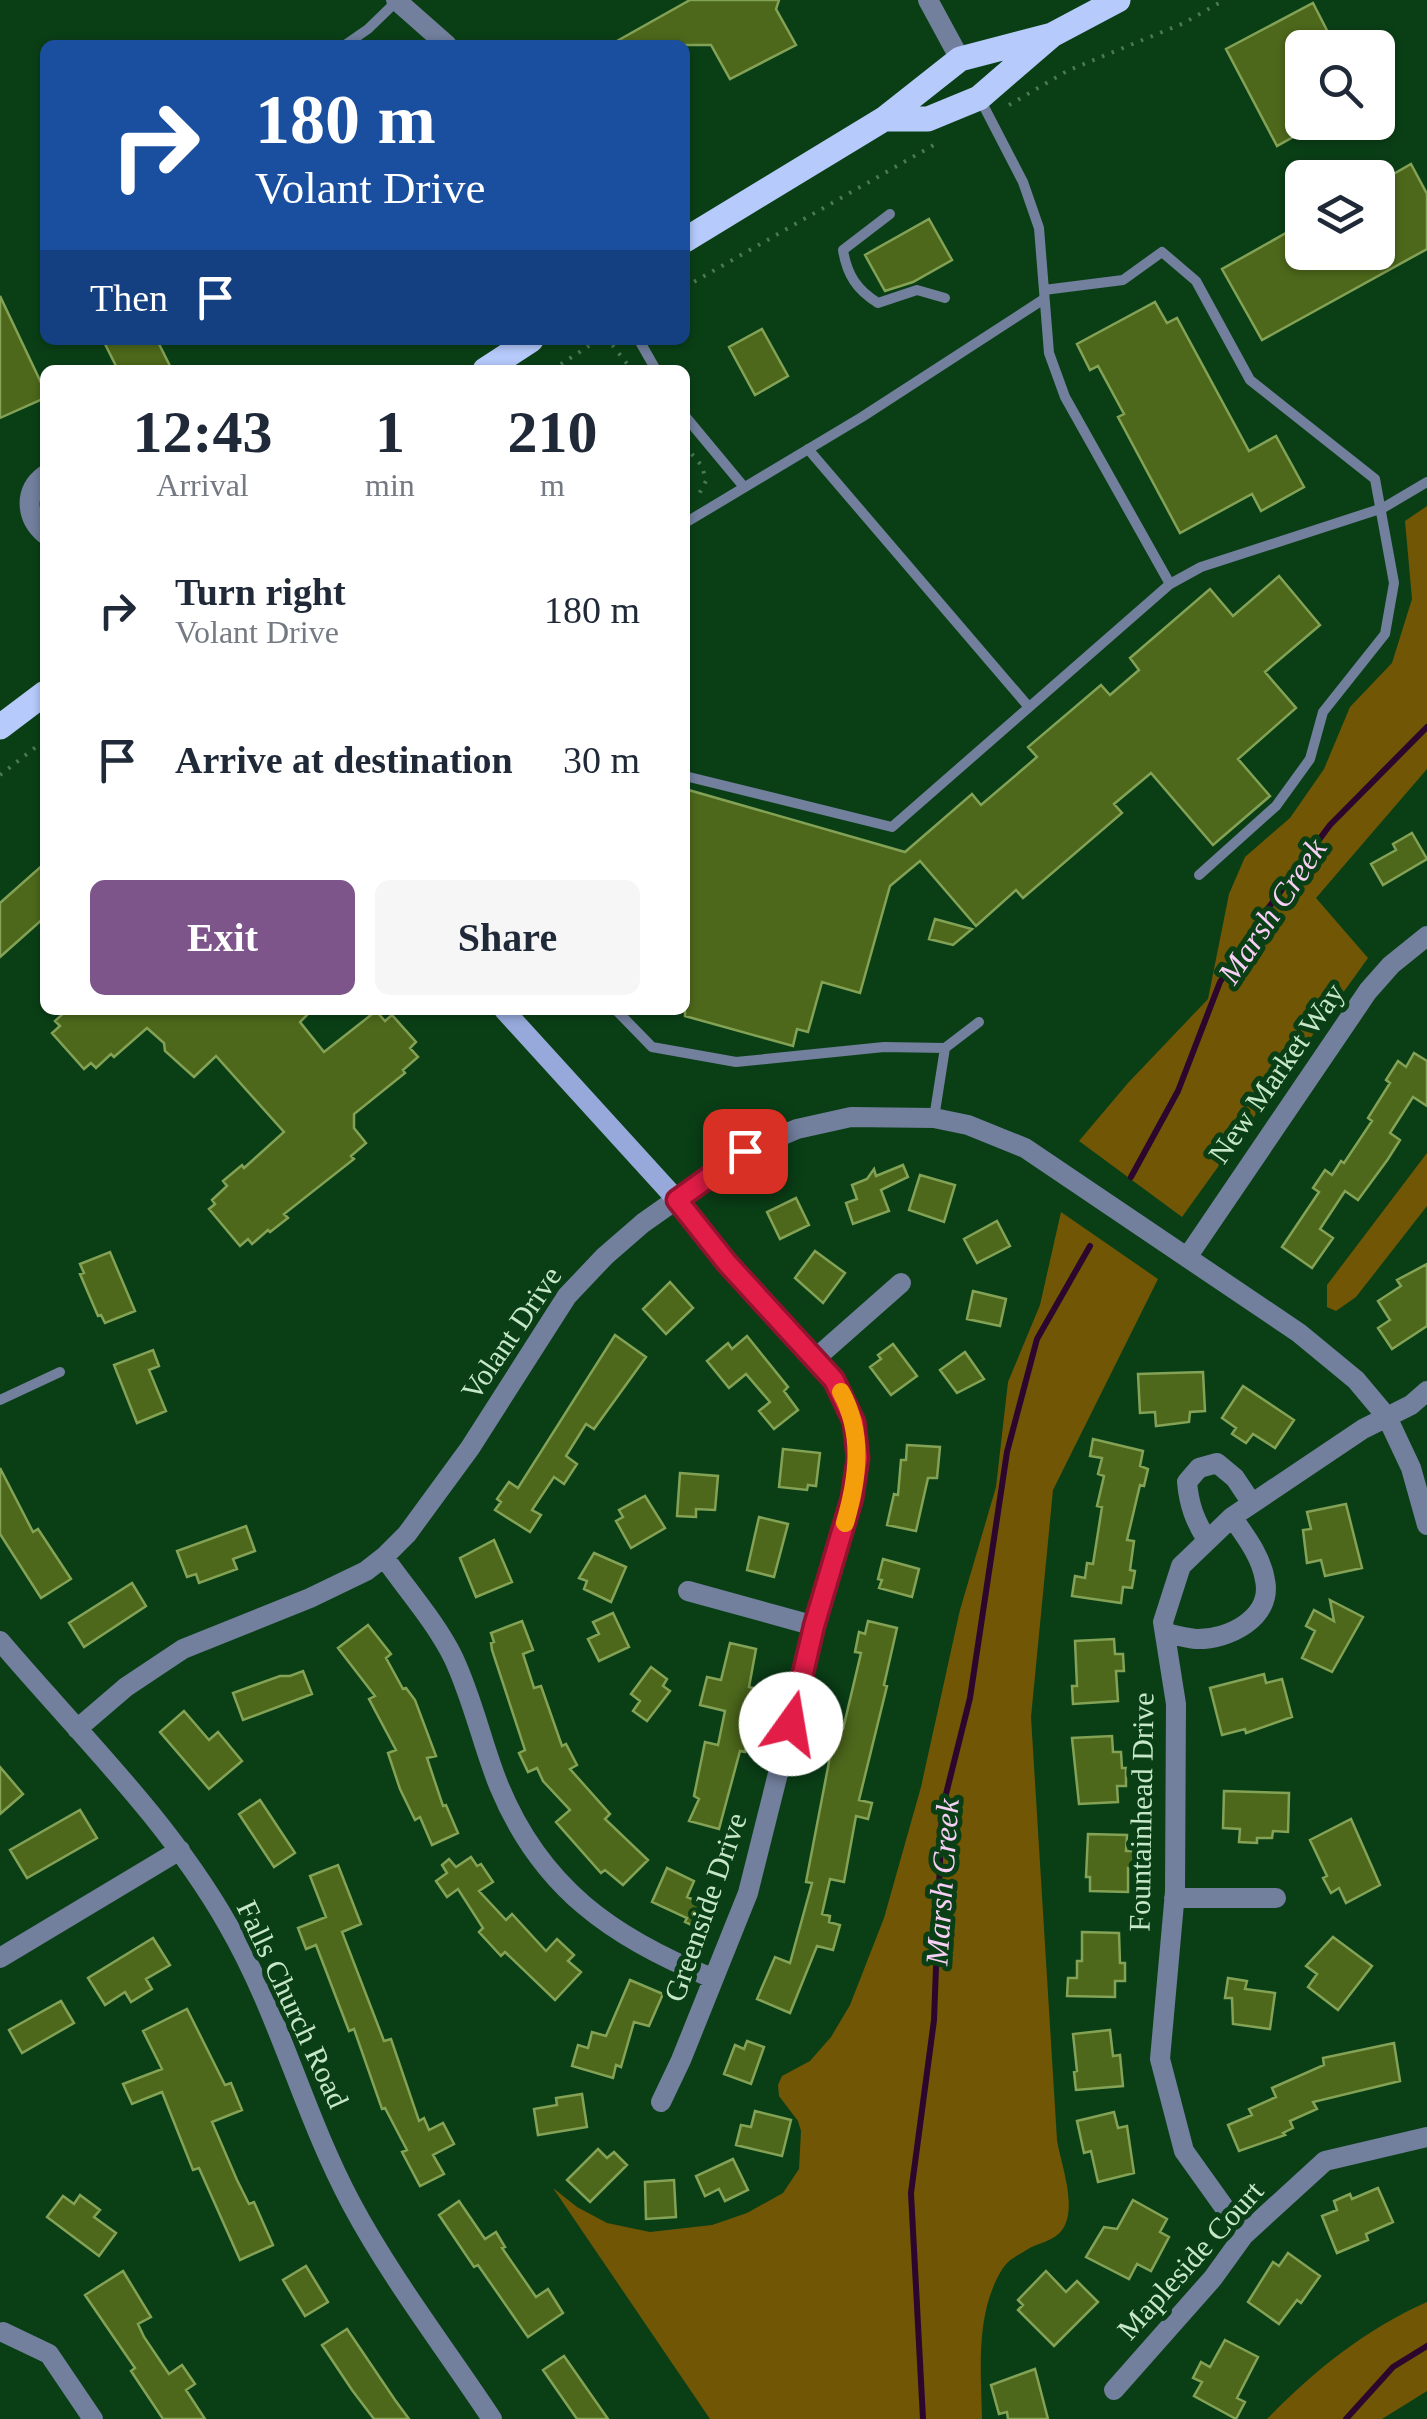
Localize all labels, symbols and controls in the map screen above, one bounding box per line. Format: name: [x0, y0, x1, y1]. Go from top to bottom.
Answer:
map controls: [1285, 30, 1395, 270]
button: search: [1285, 30, 1395, 140]
icon: right: [90, 80, 220, 210]
text: 180 m: [255, 81, 436, 158]
button: layers: [1285, 160, 1395, 270]
text: Volant Drive: [255, 163, 485, 213]
icon: arrive: [188, 270, 243, 325]
text: Then: [90, 277, 168, 319]
text: 12:43: [133, 399, 273, 465]
text: 1: [375, 399, 405, 465]
text: 210: [507, 399, 597, 465]
text: Arrival: [156, 467, 249, 503]
text: min: [365, 467, 415, 503]
text: m: [540, 467, 565, 503]
text: Turn right: [175, 571, 346, 613]
icon: right: [90, 583, 145, 638]
text: 180 m: [544, 589, 640, 631]
text: Volant Drive: [175, 614, 339, 650]
icon: arrive: [90, 733, 145, 788]
text: Arrive at destination: [175, 739, 513, 781]
text: 30 m: [563, 739, 640, 781]
water label: Marsh Creek: [1210, 831, 1334, 991]
button: Exit: [90, 880, 355, 995]
button: Share: [375, 880, 640, 995]
street label: New Market Way: [1202, 977, 1350, 1169]
pin: [703, 1109, 788, 1194]
icon: arrive: [718, 1124, 773, 1179]
street label: Volant Drive: [454, 1260, 568, 1406]
position arrow: [739, 1672, 843, 1776]
street label: Fountainhead Drive: [1122, 1692, 1160, 1932]
water label: Marsh Creek: [918, 1797, 966, 1967]
street label: Greenside Drive: [657, 1808, 753, 2006]
street label: Falls Church Road: [231, 1895, 355, 2113]
street label: Mapleside Court: [1111, 2174, 1270, 2346]

